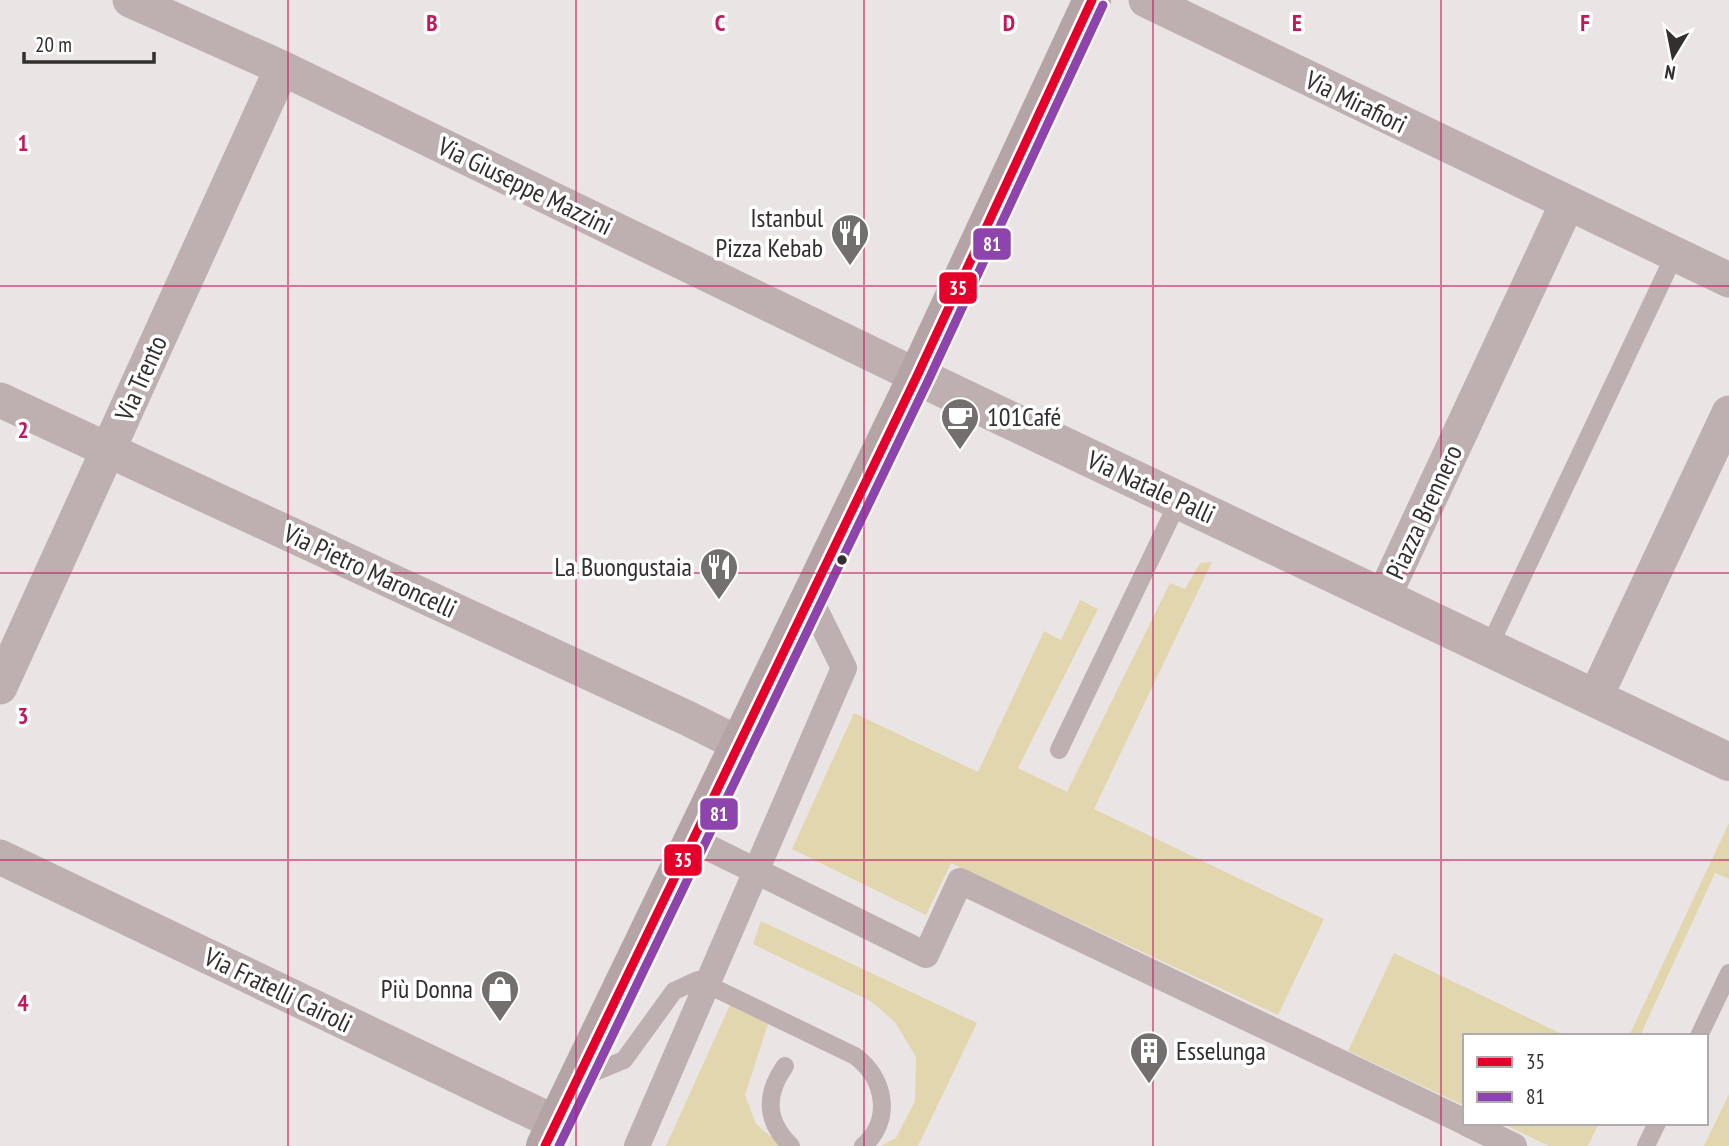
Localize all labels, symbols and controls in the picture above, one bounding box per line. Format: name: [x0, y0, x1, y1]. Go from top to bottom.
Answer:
text: B: [426, 8, 438, 37]
text: C: [715, 8, 726, 37]
text: D: [1003, 8, 1015, 37]
text: E: [1292, 8, 1302, 37]
text: F: [1580, 8, 1590, 37]
scale bar: [24, 21, 154, 65]
north arrow: [1638, 21, 1708, 91]
text: 20 m: [35, 31, 72, 58]
text: N: [1663, 60, 1677, 85]
street label: Via Mirafiori: [1299, 62, 1412, 140]
text: 1: [18, 128, 29, 157]
street label: Via Giuseppe Mazzini: [432, 129, 618, 242]
place label: Istanbul Pizza Kebab: [715, 201, 823, 264]
restaurant icon: Istanbul Pizza Kebab: [829, 212, 871, 267]
line badge: 81: [972, 227, 1012, 261]
text: 81: [983, 232, 1001, 256]
line badge: 35: [938, 271, 978, 305]
text: 35: [949, 276, 967, 300]
street label: Via Trento: [107, 330, 174, 426]
cafe icon: 101Café: [939, 396, 981, 451]
place label: 101Café: [987, 400, 1061, 433]
text: 2: [18, 415, 29, 444]
street label: Piazza Brennero: [1378, 439, 1469, 584]
street label: Via Natale Palli: [1081, 442, 1220, 530]
street label: Via Pietro Maroncelli: [278, 516, 462, 625]
restaurant icon: La Buongustaia: [698, 546, 740, 601]
place label: La Buongustaia: [555, 550, 692, 583]
unlabelled marker: [835, 553, 849, 567]
text: 3: [18, 701, 29, 730]
line badge: 81: [699, 797, 739, 831]
text: 81: [710, 802, 728, 826]
line badge: 35: [663, 843, 703, 877]
text: 35: [674, 848, 692, 872]
street label: Via Fratelli Cairoli: [198, 939, 358, 1040]
shop icon: Più Donna: [479, 968, 521, 1023]
place label: Più Donna: [381, 972, 473, 1005]
text: 4: [18, 988, 29, 1017]
building icon: Esselunga: [1128, 1030, 1170, 1085]
place label: Esselunga: [1176, 1034, 1266, 1067]
legend: [1463, 1034, 1708, 1125]
text: 35: [1526, 1048, 1545, 1075]
text: 81: [1526, 1083, 1545, 1110]

